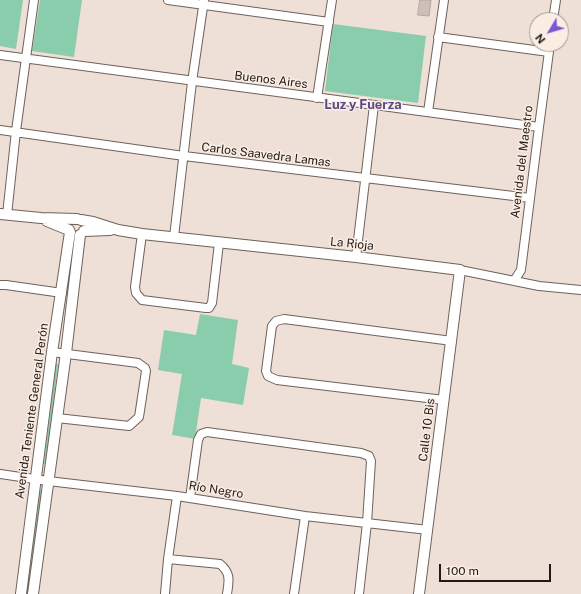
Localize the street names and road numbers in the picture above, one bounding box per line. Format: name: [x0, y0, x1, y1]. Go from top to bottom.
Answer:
street label: Buenos Aires: [234, 68, 308, 92]
street label: Avenida del Maestro: [508, 105, 536, 219]
street label: Carlos Saavedra Lamas: [201, 140, 331, 170]
street label: La Rioja: [329, 235, 375, 253]
street label: Avenida Teniente General Perón: [13, 322, 51, 500]
street label: Calle 10 Bis: [416, 398, 438, 462]
street label: Río Negro: [188, 479, 244, 501]

